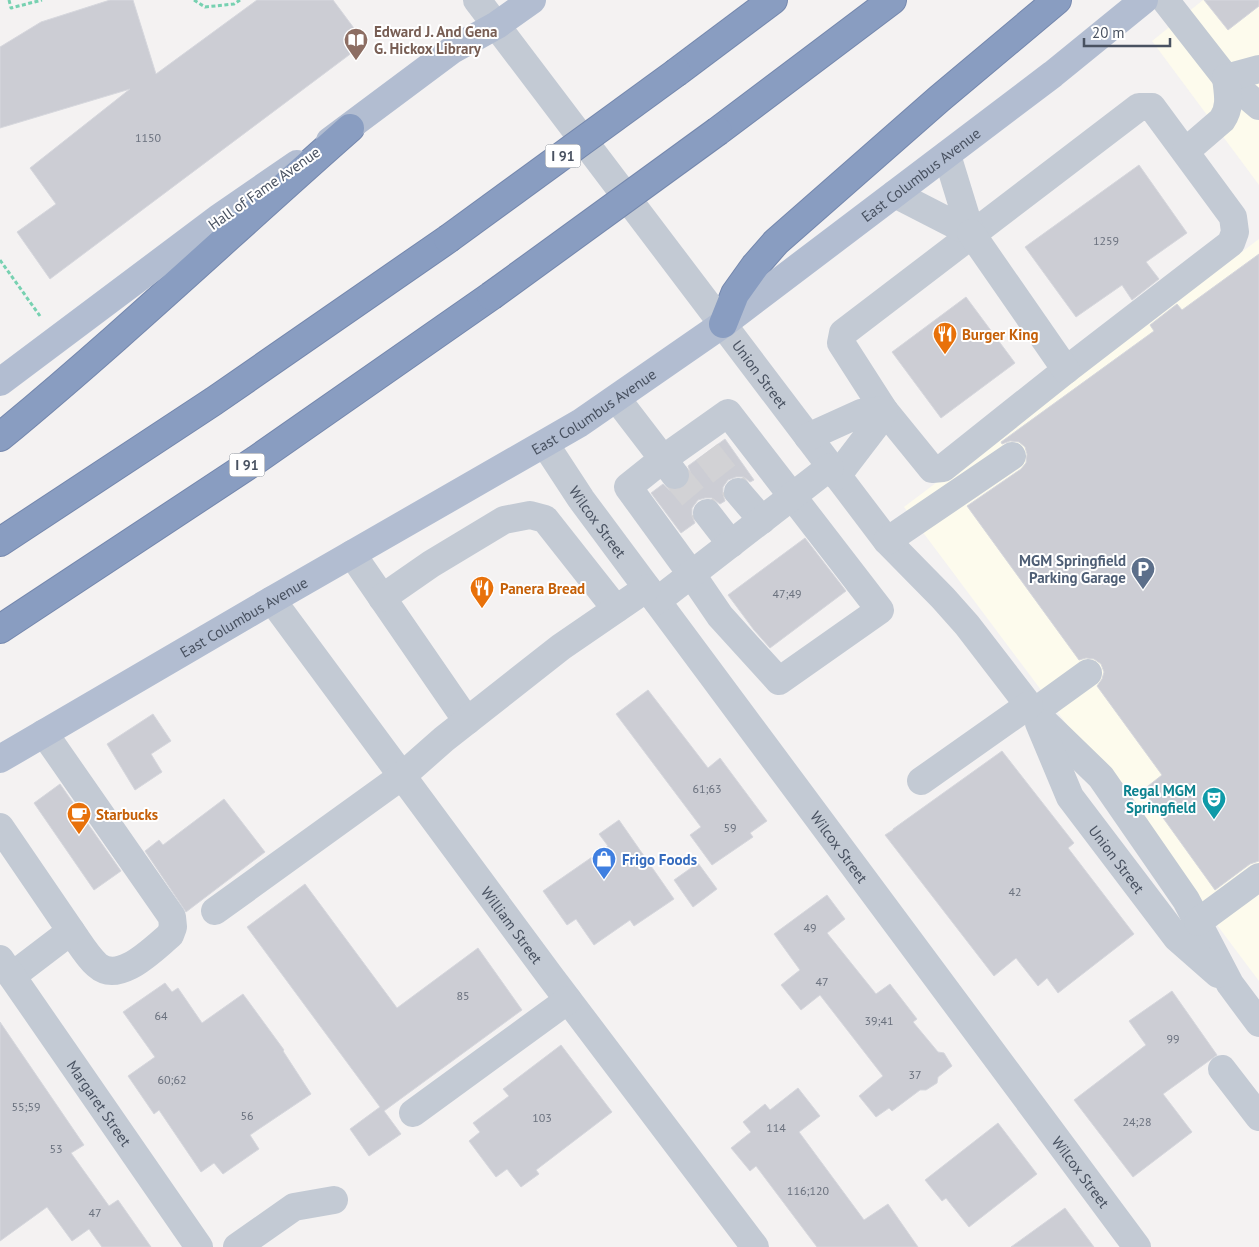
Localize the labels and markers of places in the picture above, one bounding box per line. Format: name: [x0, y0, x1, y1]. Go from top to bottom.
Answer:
place label: Edward J. And Gena G. Hickox Library: [374, 22, 497, 58]
library icon: Edward J. And Gena G. Hickox Library: [343, 27, 369, 61]
restaurant icon: Burger King: [932, 321, 958, 355]
place label: Burger King: [962, 325, 1038, 344]
place label: MGM Springfield Parking Garage: [1019, 551, 1126, 587]
parking icon: MGM Springfield Parking Garage: [1130, 556, 1156, 590]
restaurant icon: Panera Bread: [469, 575, 495, 609]
place label: Panera Bread: [500, 579, 585, 598]
place label: Regal MGM Springfield: [1123, 781, 1196, 817]
theatre icon: Regal MGM Springfield: [1201, 786, 1227, 820]
cafe icon: Starbucks: [66, 801, 92, 835]
place label: Starbucks: [96, 805, 158, 824]
shop icon: Frigo Foods: [591, 846, 617, 880]
place label: Frigo Foods: [622, 850, 697, 869]

